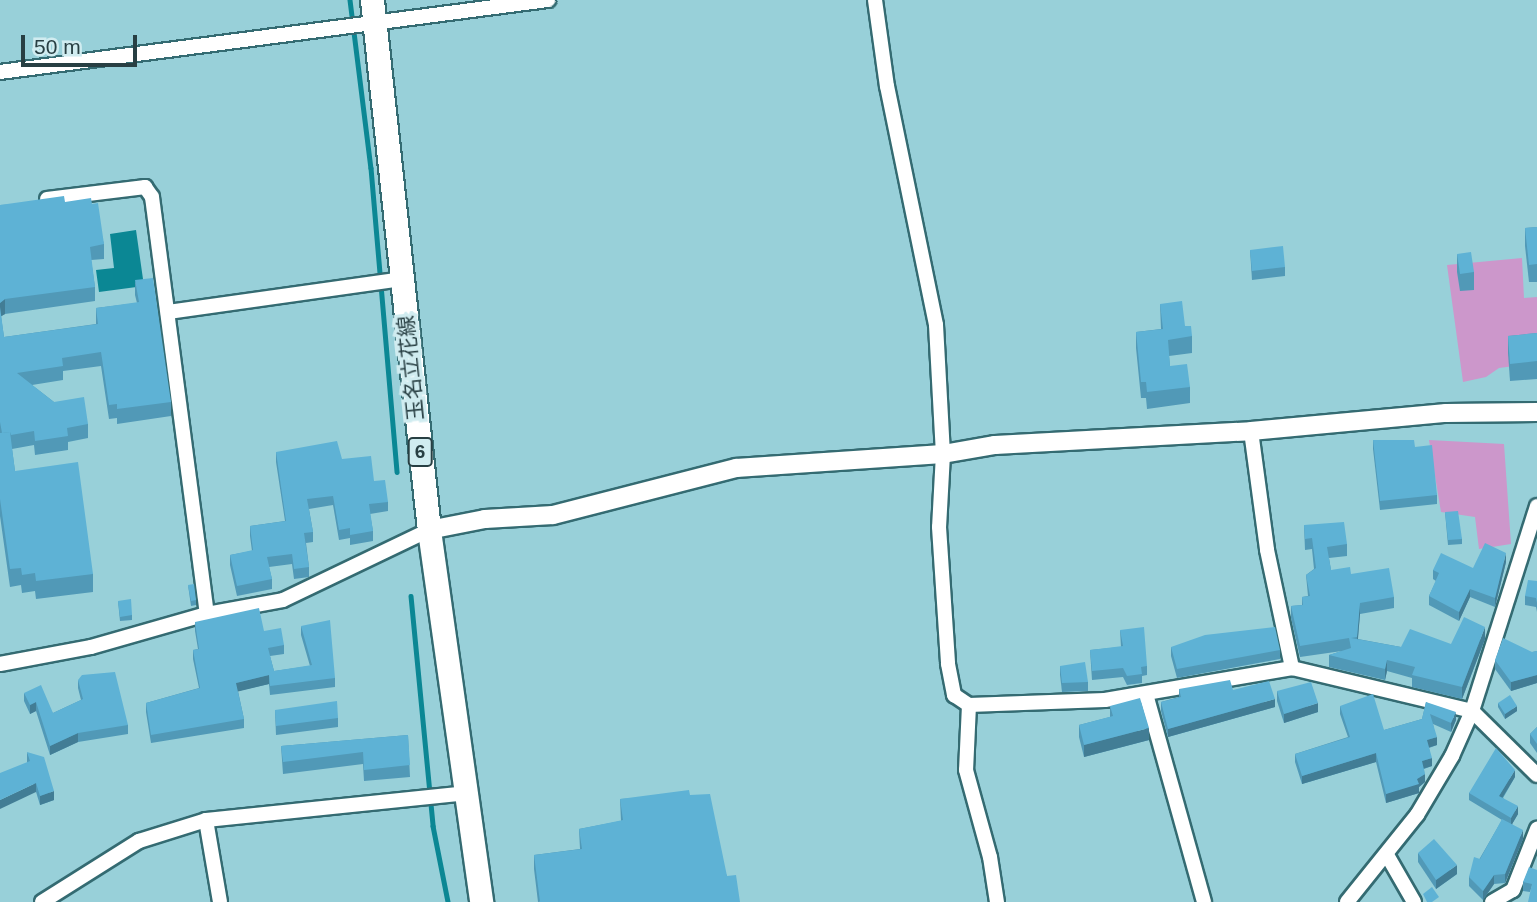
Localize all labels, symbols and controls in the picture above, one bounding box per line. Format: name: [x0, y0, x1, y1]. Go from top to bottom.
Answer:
scale bar: [24, 21, 140, 65]
text: 50 m: [34, 35, 81, 58]
street label: 玉名立花線: [393, 314, 429, 422]
road number: 6: [406, 436, 434, 467]

